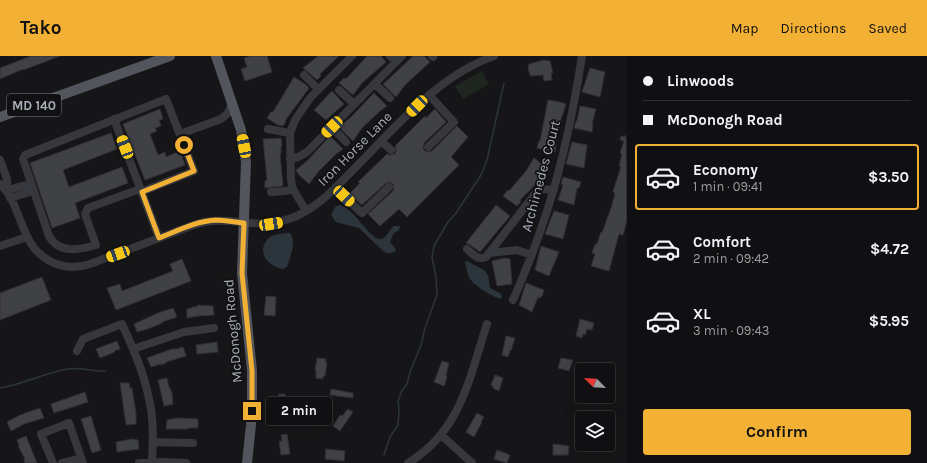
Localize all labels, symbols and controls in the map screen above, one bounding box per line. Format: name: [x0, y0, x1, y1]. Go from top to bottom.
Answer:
text: Tako: [20, 17, 61, 39]
text: Map: [731, 20, 759, 37]
text: Directions: [781, 20, 846, 37]
text: Saved: [868, 20, 907, 37]
text: Linwoods: [667, 72, 734, 90]
car: [404, 93, 430, 119]
road number: MD 140: [7, 94, 61, 116]
street label: Iron Horse Lane: [314, 108, 396, 190]
text: McDonogh Road: [667, 111, 783, 129]
car: [319, 114, 345, 140]
street label: Archimedes Court: [518, 119, 564, 233]
car: [236, 133, 252, 159]
car: [115, 134, 135, 160]
route start: [175, 136, 193, 154]
icon: car: [645, 159, 681, 195]
text: Economy: [693, 161, 758, 179]
text: $3.50: [868, 168, 909, 186]
text: 1 min · 09:41: [693, 179, 763, 194]
car: [331, 183, 357, 209]
car: [258, 216, 284, 232]
icon: car: [645, 231, 681, 267]
text: Comfort: [693, 233, 751, 251]
text: $4.72: [870, 240, 909, 258]
car: [105, 244, 131, 264]
text: 2 min · 09:42: [693, 251, 769, 266]
street label: McDonogh Road: [220, 278, 246, 384]
icon: car: [645, 303, 681, 339]
text: XL: [693, 305, 711, 323]
text: $5.95: [869, 312, 909, 330]
text: 3 min · 09:43: [693, 323, 769, 338]
north arrow: [575, 363, 615, 403]
map controls: [575, 363, 615, 451]
callout: 2 min: [266, 397, 332, 425]
route end: [243, 402, 261, 420]
text: 2 min: [281, 403, 317, 418]
button: Confirm: [643, 409, 911, 455]
button: layers: [575, 411, 615, 451]

